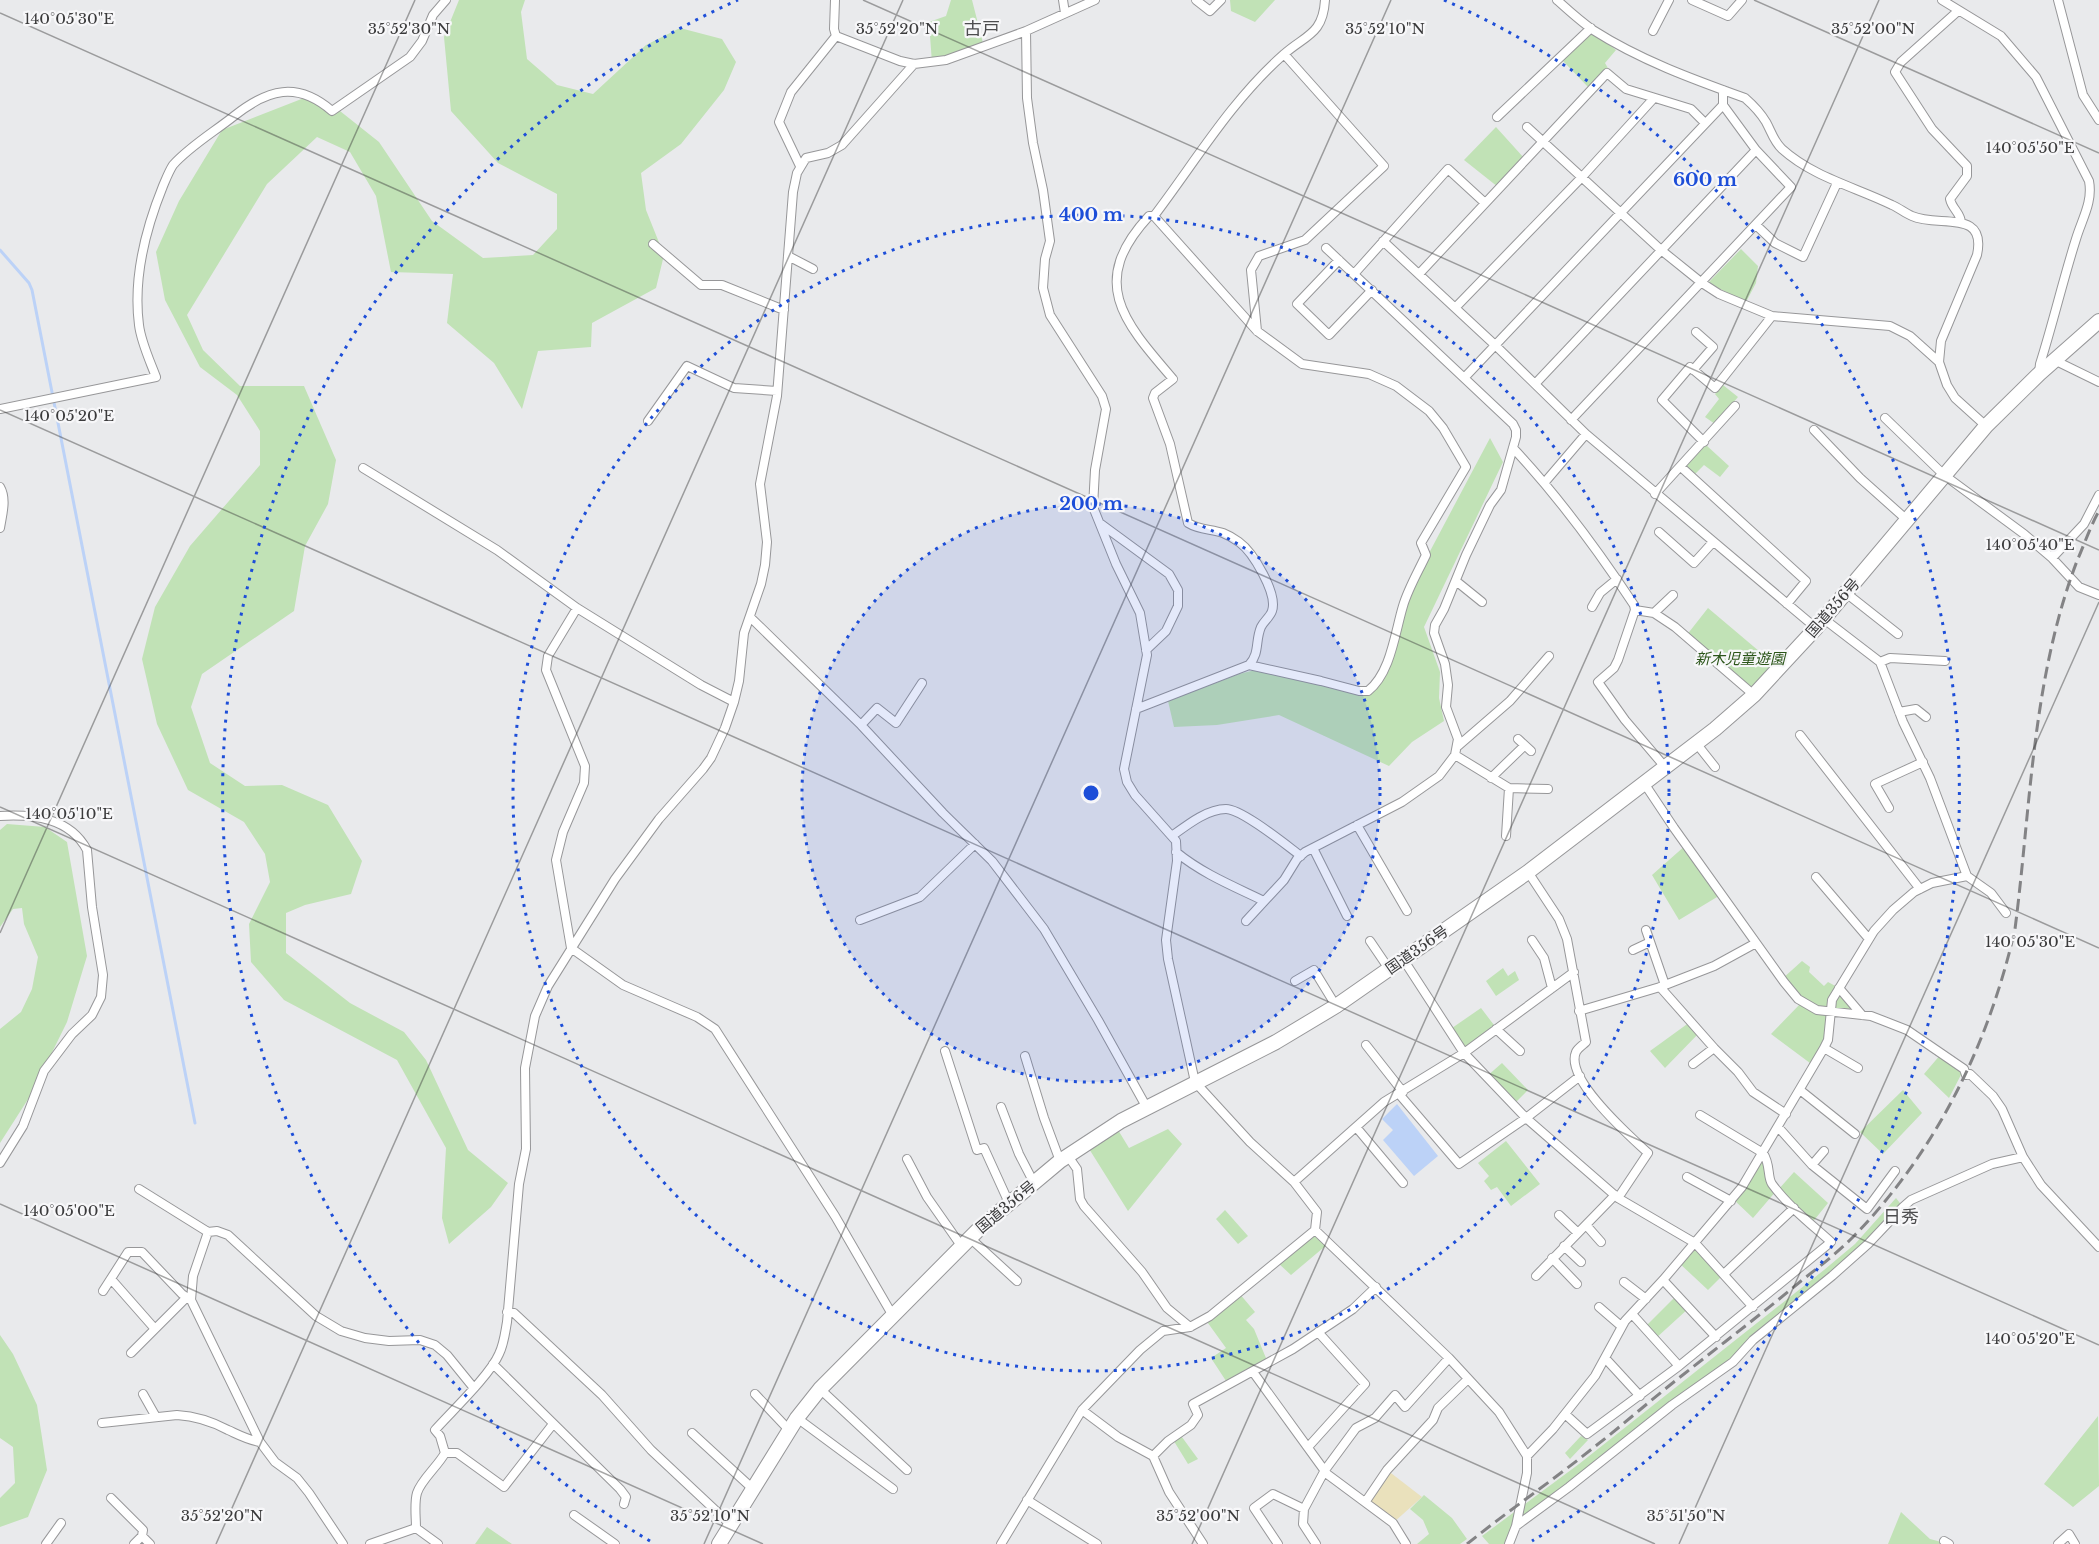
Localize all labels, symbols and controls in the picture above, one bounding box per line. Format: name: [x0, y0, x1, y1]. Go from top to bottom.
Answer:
text: 140°05'30"E: [24, 9, 114, 28]
district label: 古戸: [964, 18, 1000, 40]
text: 35°52'30"N: [368, 19, 450, 38]
text: 35°52'20"N: [856, 19, 938, 38]
text: 35°52'10"N: [1345, 19, 1425, 38]
text: 35°52'00"N: [1831, 19, 1915, 38]
text: 140°05'50"E: [1985, 138, 2075, 157]
text: 600 m: [1673, 169, 1737, 191]
text: 400 m: [1059, 204, 1123, 226]
text: 140°05'20"E: [24, 406, 114, 425]
text: 200 m: [1059, 493, 1123, 515]
text: 140°05'40"E: [1985, 535, 2075, 554]
street label: 国道356号: [1802, 574, 1864, 641]
park label: 新木児童遊園: [1695, 649, 1787, 668]
centre of rings: [1081, 783, 1101, 803]
text: 140°05'10"E: [25, 804, 113, 823]
street label: 国道356号: [1382, 921, 1452, 978]
text: 140°05'30"E: [1985, 932, 2075, 951]
street label: 国道356号: [972, 1176, 1040, 1237]
text: 140°05'00"E: [23, 1201, 115, 1220]
district label: 日秀: [1883, 1206, 1919, 1228]
text: 140°05'20"E: [1985, 1329, 2075, 1348]
text: 35°52'20"N: [181, 1506, 263, 1525]
text: 35°52'10"N: [670, 1506, 750, 1525]
text: 35°52'00"N: [1156, 1506, 1240, 1525]
text: 35°51'50"N: [1647, 1506, 1726, 1525]

